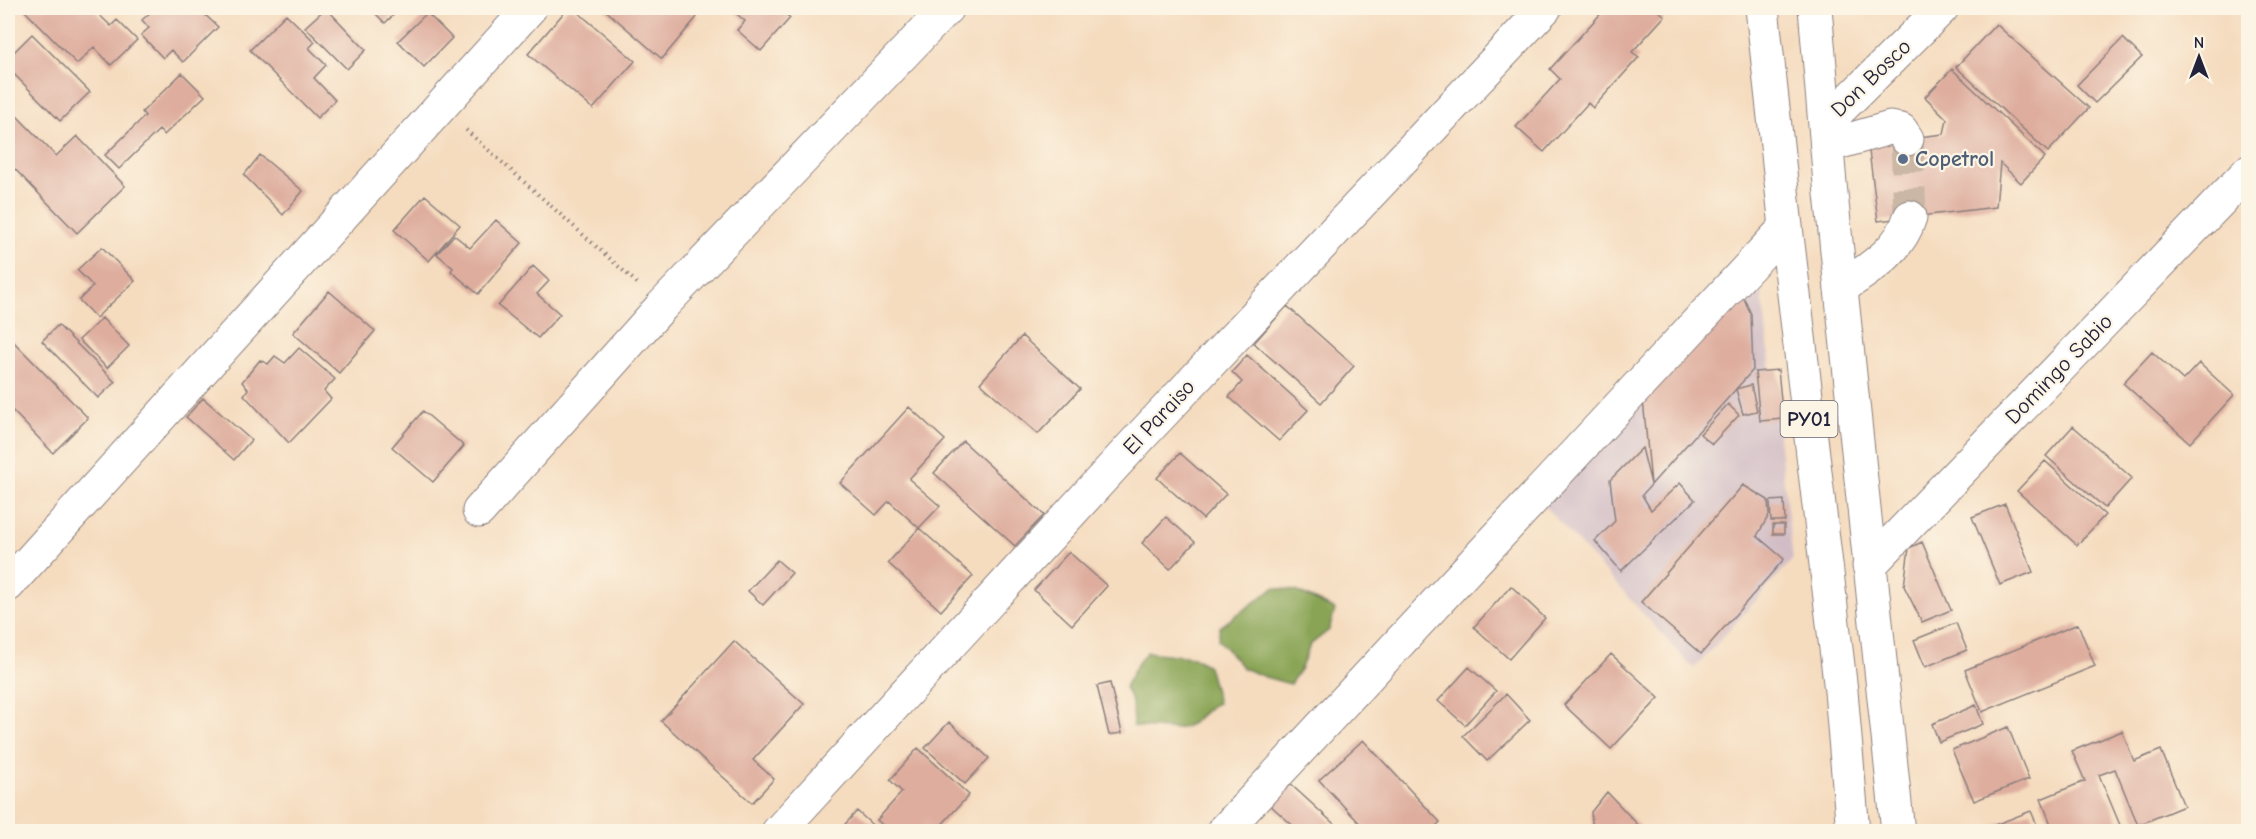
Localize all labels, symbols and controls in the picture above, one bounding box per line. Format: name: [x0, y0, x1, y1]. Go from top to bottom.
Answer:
north arrow: [2169, 27, 2229, 87]
street label: Don Bosco: [1825, 33, 1917, 123]
text: N: [2194, 34, 2204, 52]
place label: Copetrol: [1915, 146, 1994, 172]
marker: Copetrol: [1896, 152, 1910, 166]
street label: Domingo Sabio: [2000, 308, 2118, 430]
street label: El Paraiso: [1118, 374, 1200, 460]
road number: PY01: [1780, 401, 1838, 437]

